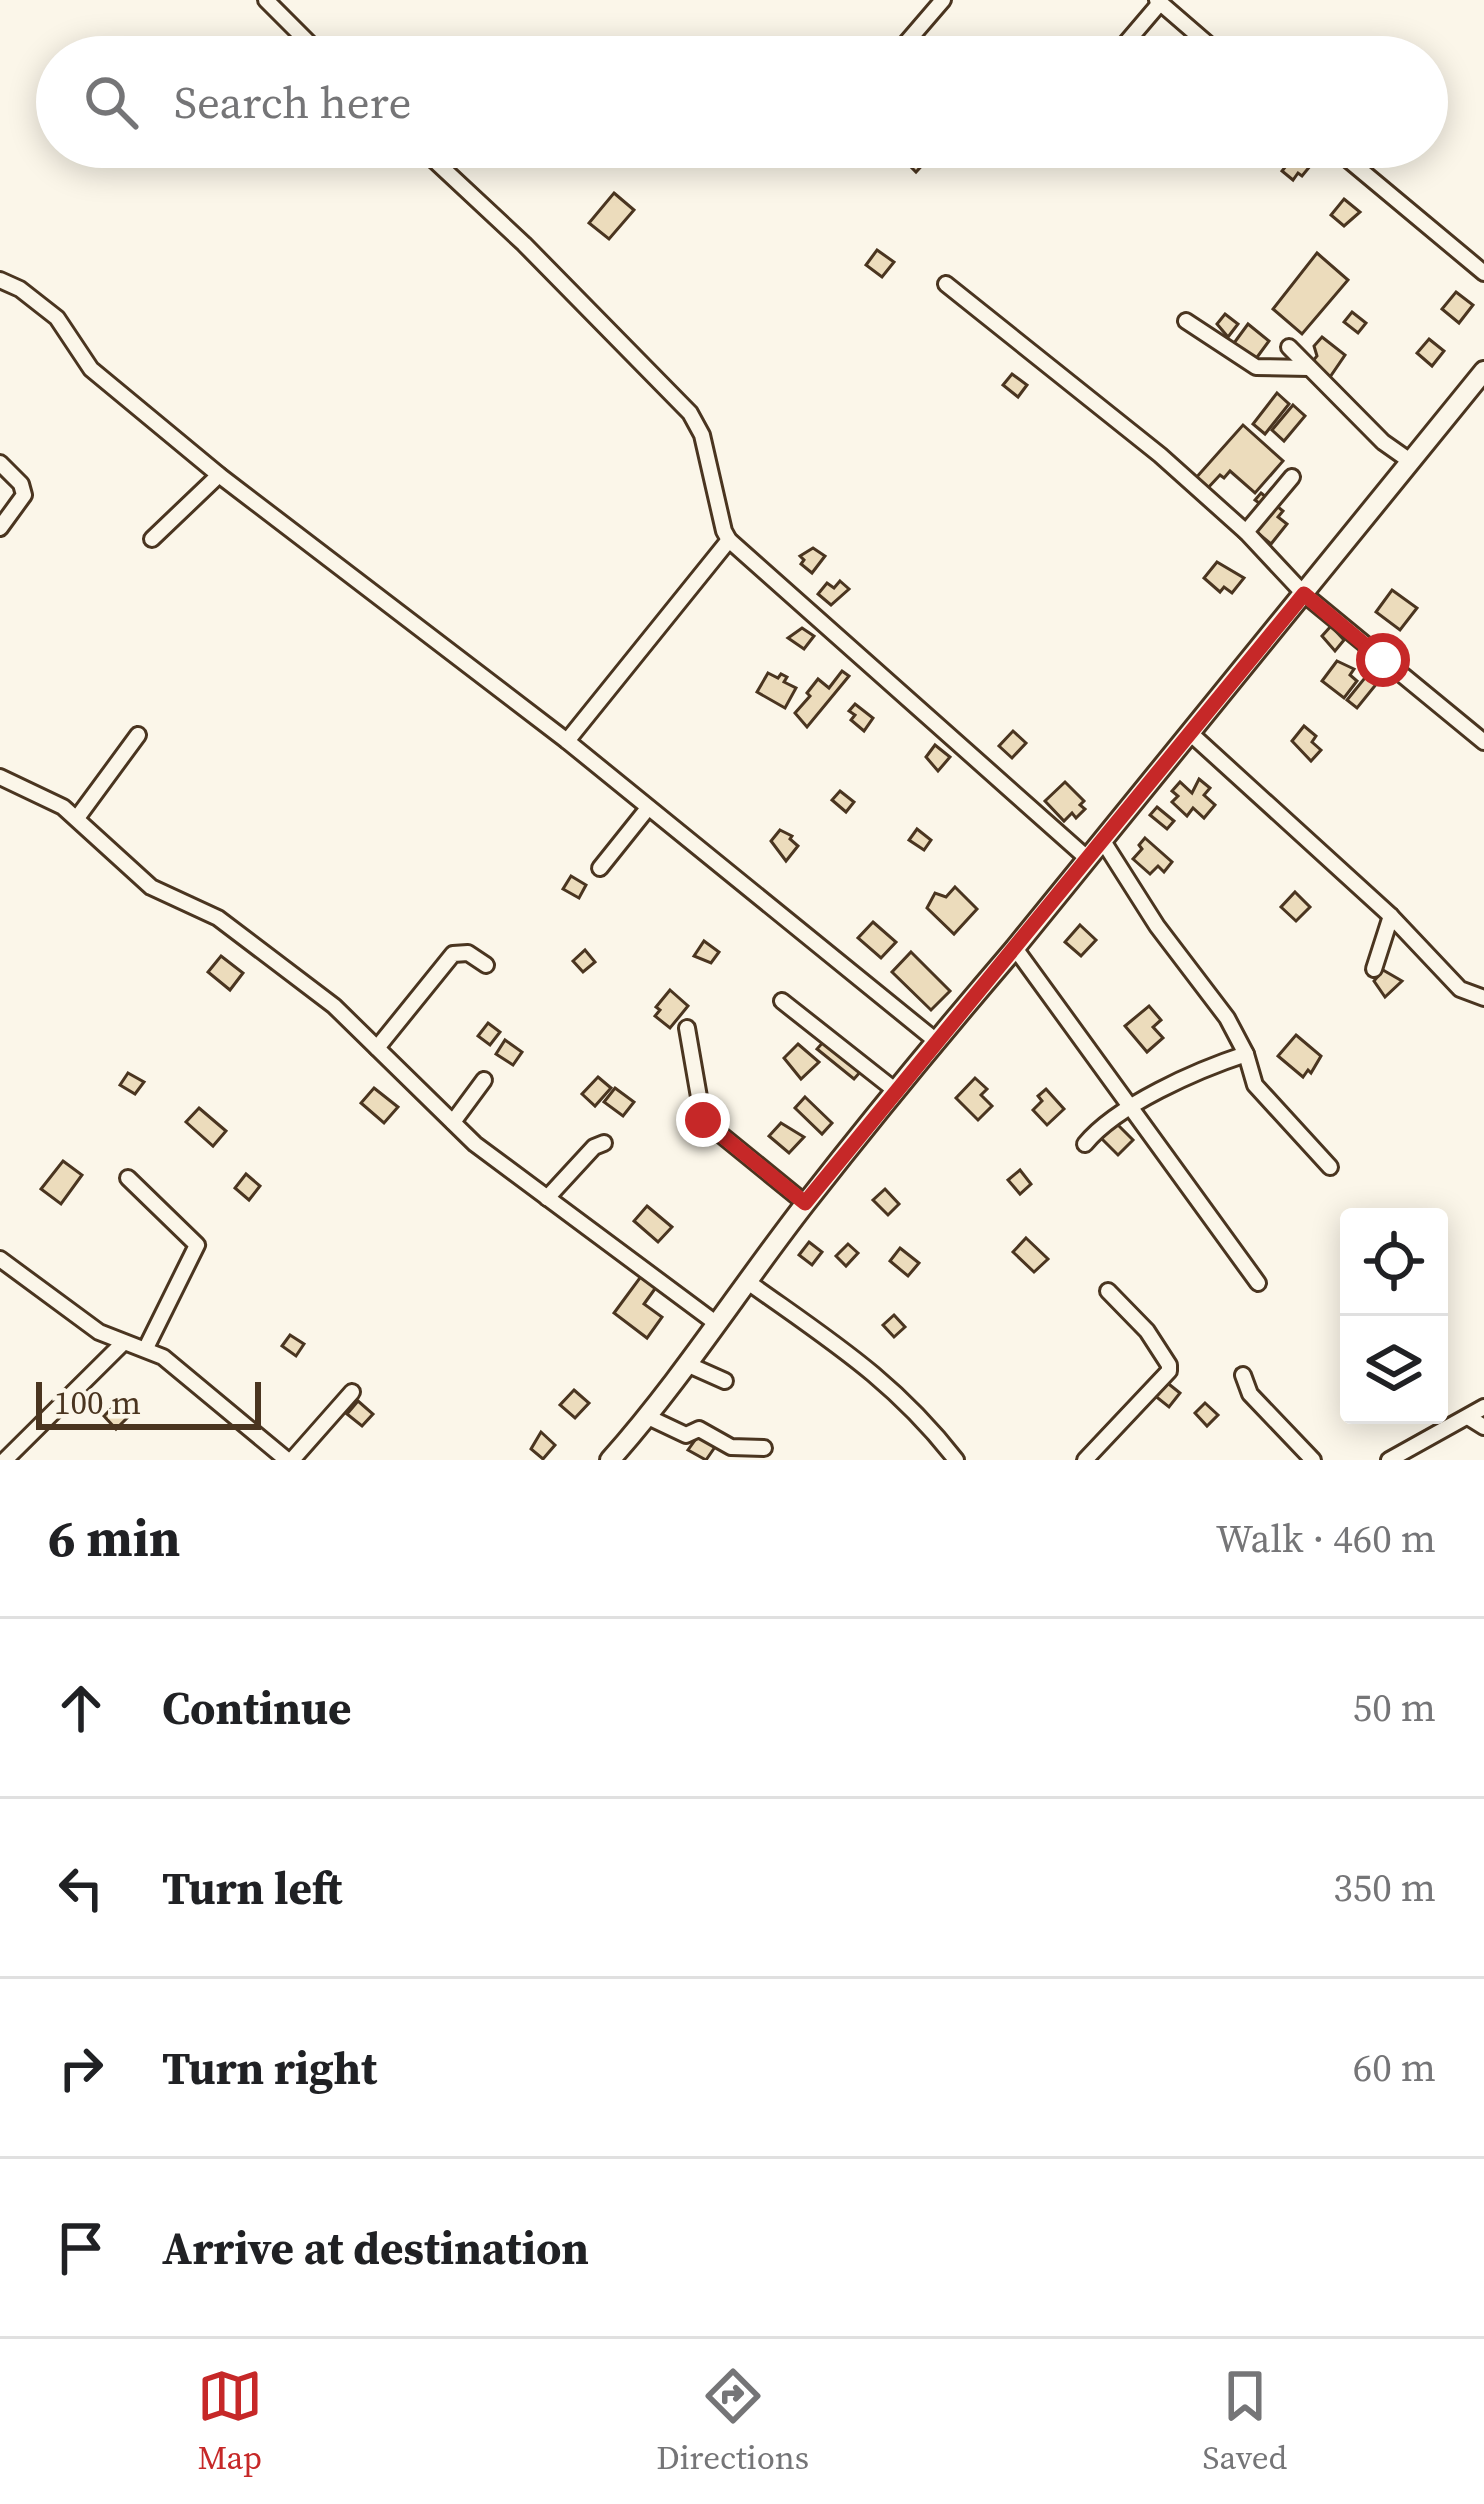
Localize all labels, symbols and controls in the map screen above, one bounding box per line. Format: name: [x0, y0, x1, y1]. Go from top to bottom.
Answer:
search box: [36, 36, 1448, 168]
icon: search: [78, 69, 144, 135]
text: Search here: [174, 71, 411, 133]
route start: [1356, 633, 1410, 687]
route end: [676, 1093, 730, 1147]
map controls: [1340, 1208, 1448, 1424]
button: locate: [1340, 1208, 1448, 1316]
button: layers: [1340, 1316, 1448, 1424]
scale bar: [36, 1376, 261, 1429]
text: 100 m: [54, 1380, 141, 1425]
text: 6 min: [48, 1503, 180, 1573]
text: Walk · 460 m: [1216, 1512, 1436, 1565]
icon: ahead: [48, 1675, 114, 1741]
text: Continue: [162, 1677, 351, 1739]
text: 50 m: [1353, 1681, 1436, 1734]
icon: left: [48, 1855, 114, 1921]
text: Turn left: [162, 1857, 342, 1919]
text: 350 m: [1333, 1861, 1436, 1914]
icon: right: [48, 2035, 114, 2101]
text: Turn right: [162, 2037, 377, 2099]
text: 60 m: [1353, 2041, 1436, 2094]
icon: arrive: [48, 2215, 114, 2281]
text: Arrive at destination: [162, 2217, 589, 2279]
tab: Map: [197, 2363, 263, 2480]
tab: Directions: [656, 2363, 809, 2480]
tab: Saved: [1203, 2363, 1287, 2480]

